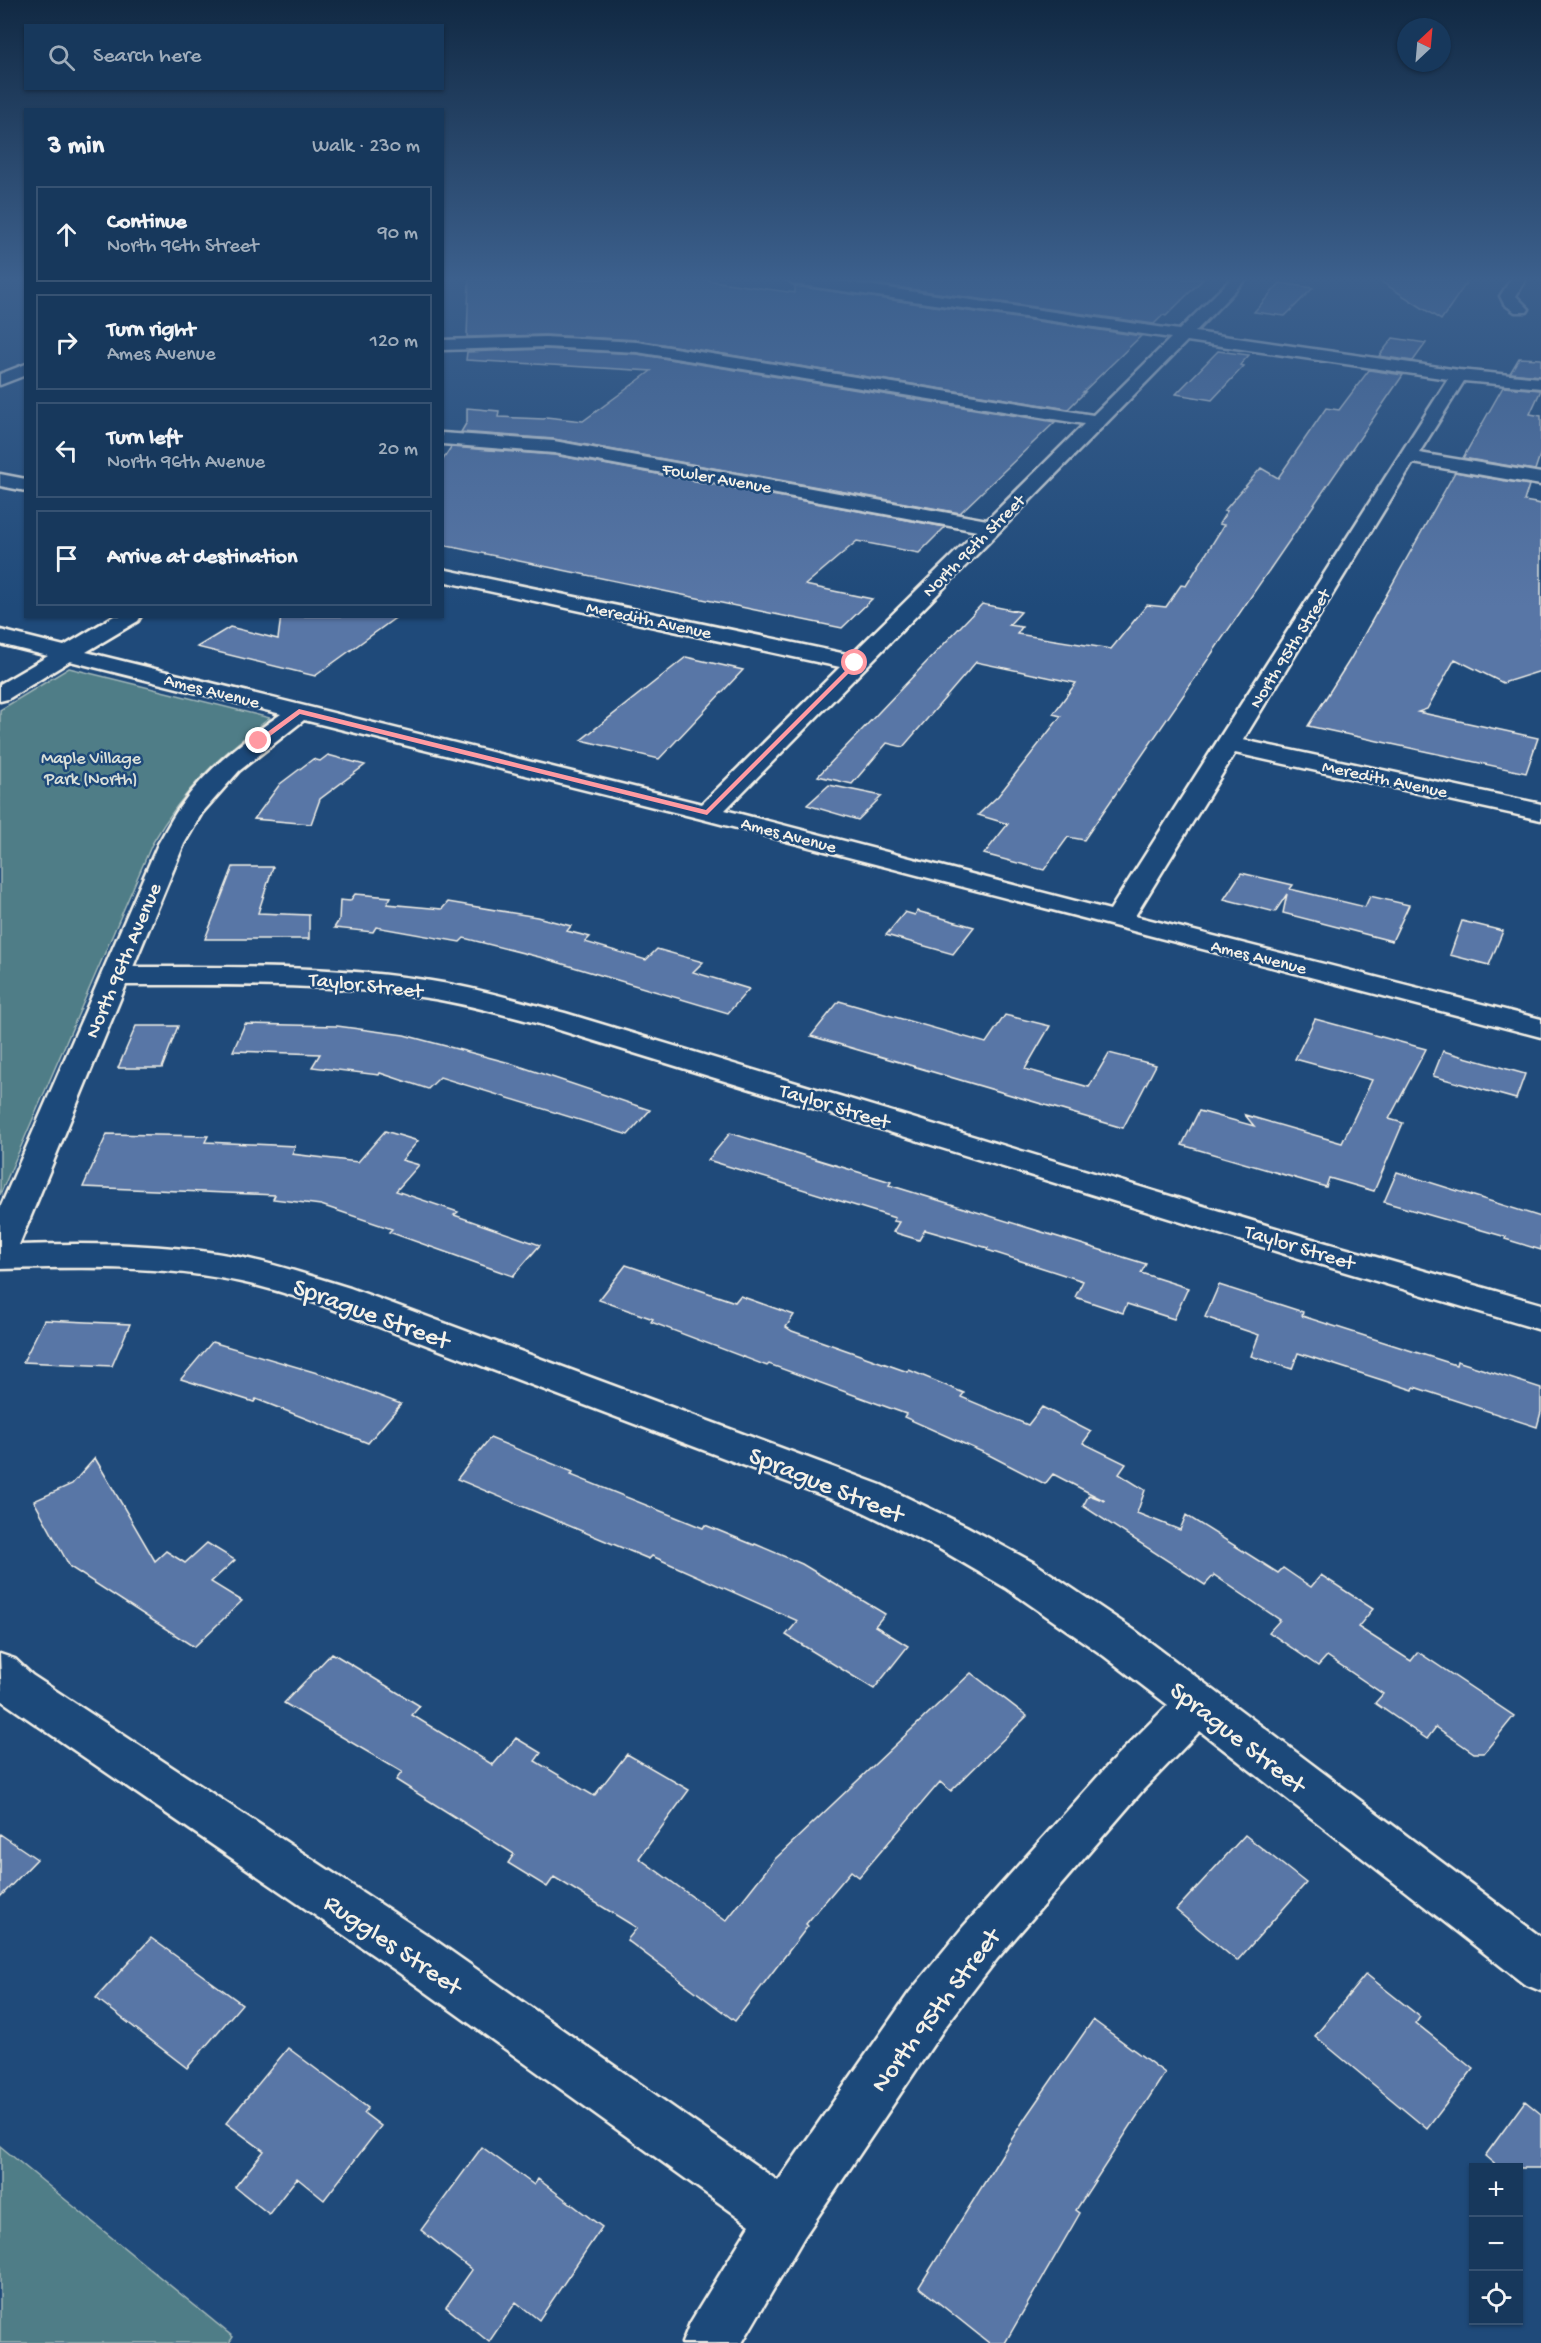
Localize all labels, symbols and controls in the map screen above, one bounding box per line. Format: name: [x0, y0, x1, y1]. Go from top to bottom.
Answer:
north arrow: [1397, 18, 1451, 72]
search box: [24, 24, 444, 90]
icon: search: [45, 41, 78, 74]
text: Search here: [93, 44, 201, 70]
text: 3 min: [48, 132, 104, 163]
text: Walk · 230 m: [312, 136, 420, 159]
text: Continue: [107, 210, 187, 236]
icon: ahead: [50, 218, 83, 251]
text: 90 m: [378, 223, 418, 246]
text: North 96th Street: [107, 236, 258, 259]
text: Turn right: [107, 318, 195, 344]
icon: right: [50, 326, 83, 359]
text: 120 m: [370, 331, 418, 354]
text: Ames Avenue: [107, 344, 216, 367]
text: Turn left: [107, 426, 181, 452]
icon: left: [50, 434, 83, 467]
text: 20 m: [378, 439, 418, 462]
text: North 96th Avenue: [107, 452, 265, 475]
street label: Fowler Avenue: [659, 459, 774, 500]
street label: North 96th Street: [919, 490, 1031, 602]
icon: arrive: [50, 542, 83, 575]
text: Arrive at destination: [107, 545, 297, 571]
street label: North 95th Street: [1246, 584, 1337, 713]
street label: Meredith Avenue: [584, 598, 714, 645]
route start: [841, 649, 867, 675]
street label: Ames Avenue: [161, 670, 262, 715]
route end: [245, 727, 271, 753]
park label: Maple Village Park (North): [41, 749, 142, 791]
street label: Meredith Avenue: [1320, 757, 1450, 804]
street label: Ames Avenue: [738, 814, 839, 859]
street label: North 96th Avenue: [81, 879, 170, 1043]
street label: Ames Avenue: [1208, 936, 1309, 981]
street label: Taylor Street: [307, 969, 426, 1006]
street label: Taylor Street: [775, 1079, 894, 1138]
street label: Taylor Street: [1240, 1220, 1359, 1279]
street label: Sprague Street: [288, 1274, 455, 1360]
street label: Sprague Street: [743, 1442, 910, 1533]
street label: Sprague Street: [1162, 1677, 1312, 1804]
street label: Ruggles Street: [317, 1889, 468, 2006]
street label: North 95th Street: [866, 1922, 1011, 2100]
map controls: [1469, 2163, 1523, 2325]
button: +: [1469, 2163, 1523, 2217]
button: −: [1469, 2217, 1523, 2271]
button: locate: [1469, 2271, 1523, 2325]

